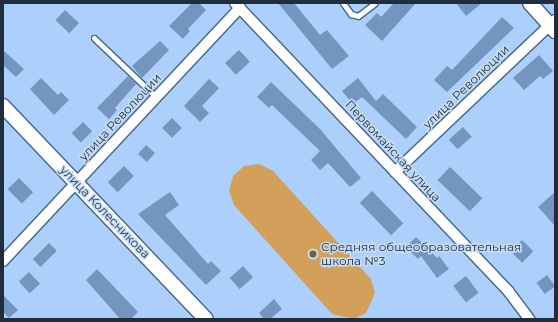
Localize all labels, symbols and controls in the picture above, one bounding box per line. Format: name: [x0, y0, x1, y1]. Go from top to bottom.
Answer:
street label: улица Революции: [420, 42, 512, 132]
street label: улица Революции: [76, 70, 164, 164]
street label: Первомайская улица: [342, 97, 444, 205]
street label: улица Колесникова: [57, 163, 153, 261]
place label: Средняя общеобразовательная школа №3: [321, 240, 521, 268]
marker: Средняя общеобразовательная школа №3: [308, 249, 318, 259]

